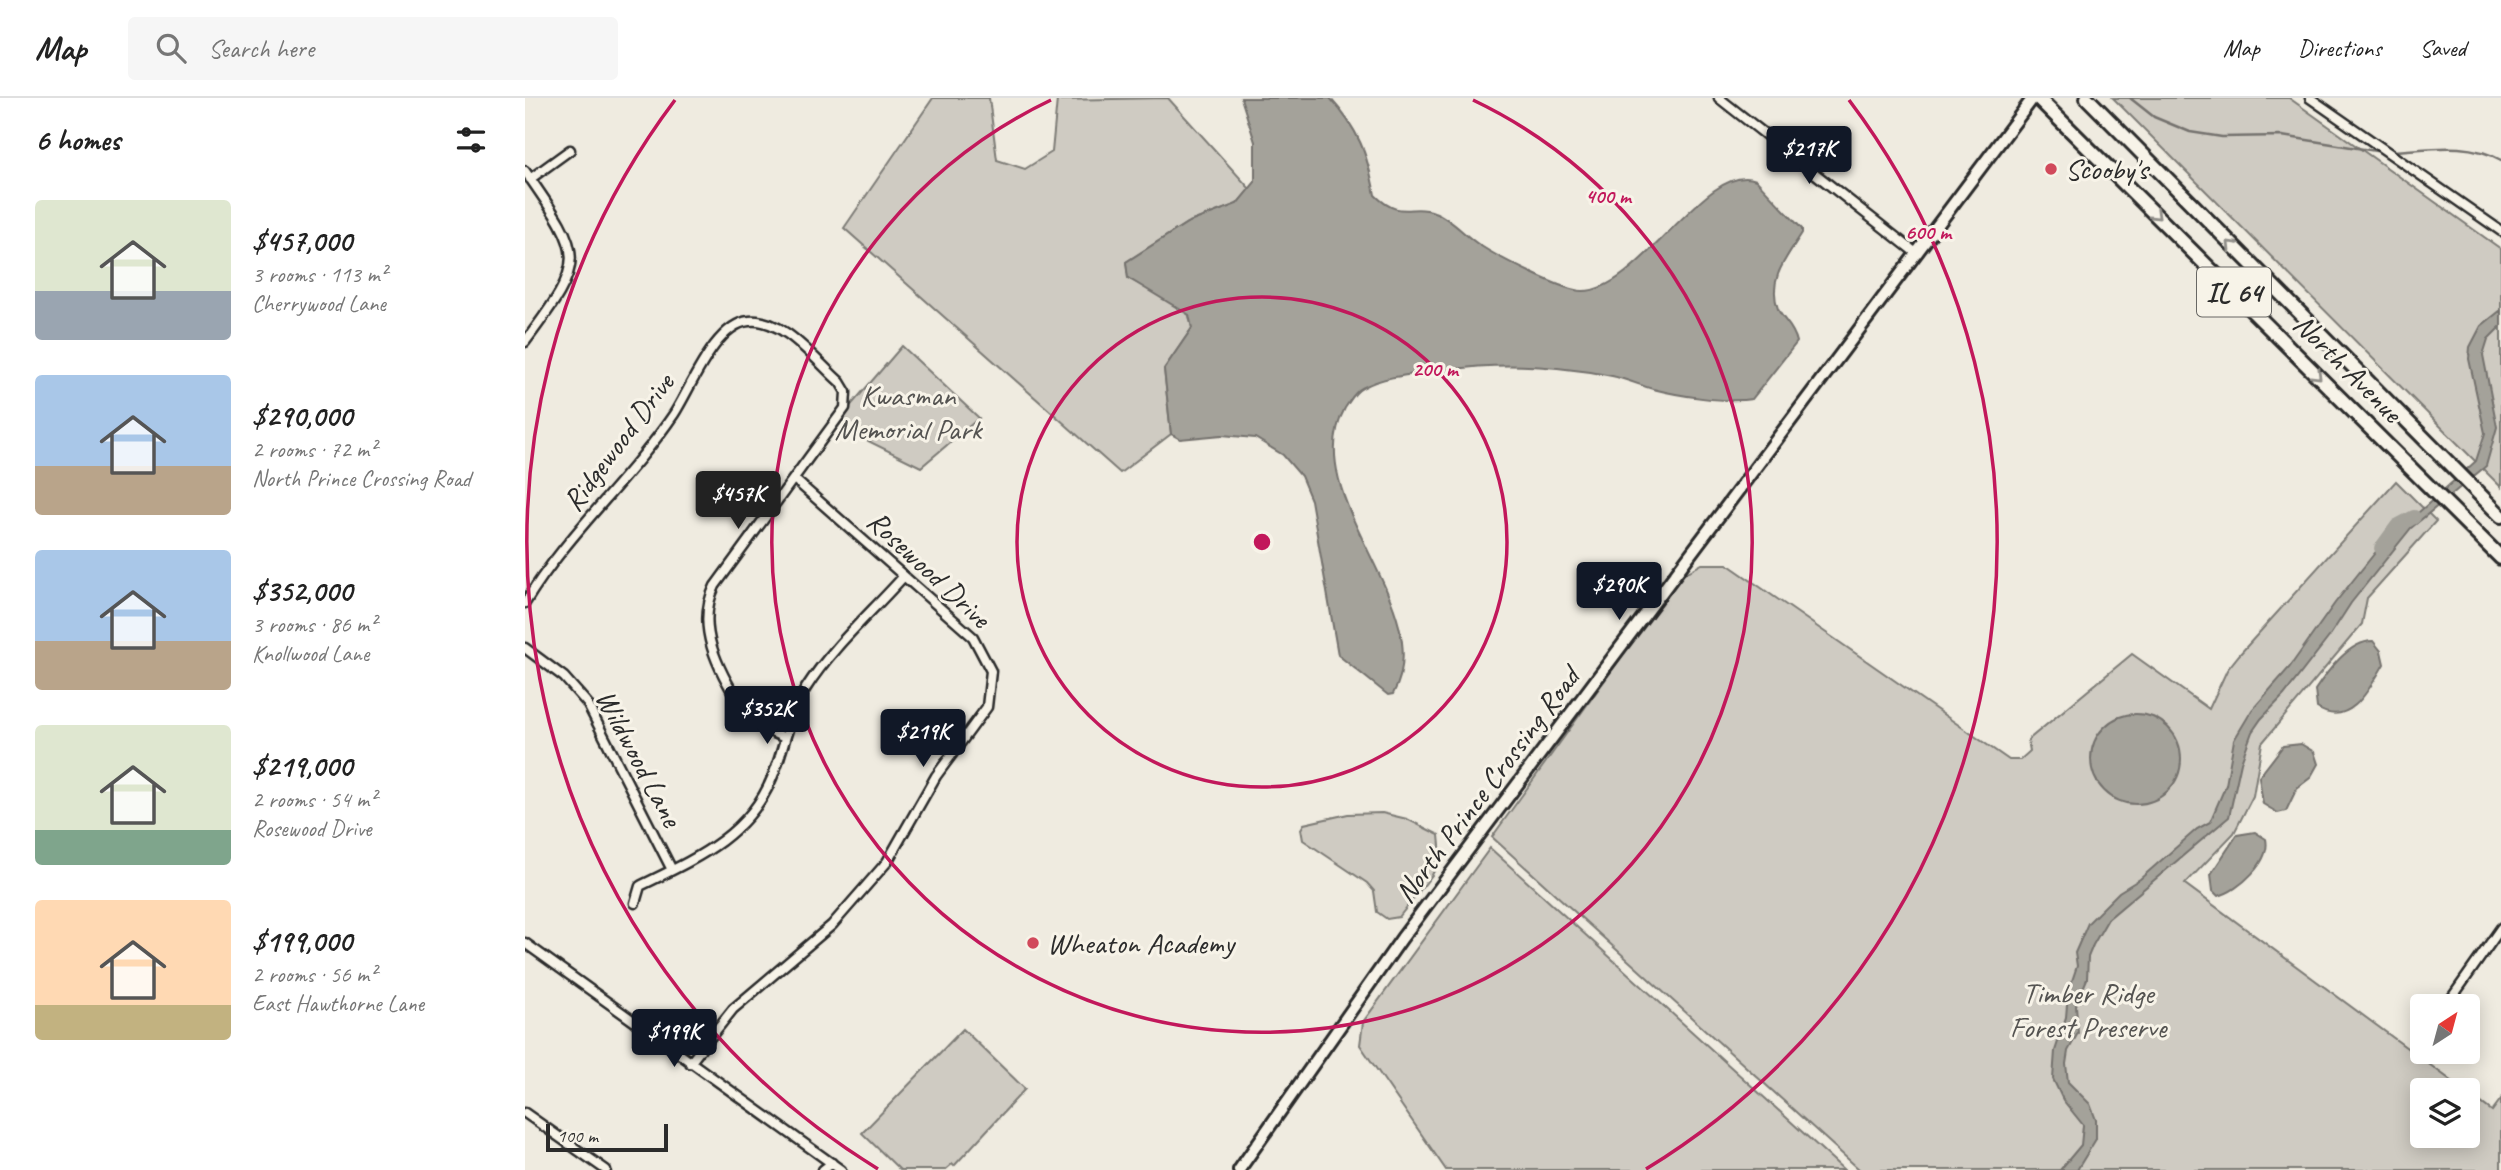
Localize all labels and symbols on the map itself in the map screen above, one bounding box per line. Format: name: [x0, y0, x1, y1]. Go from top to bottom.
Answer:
pin: $217K: [1760, 126, 1858, 186]
place label: Scooby's: [2065, 150, 2151, 188]
marker: Scooby's: [2043, 161, 2059, 177]
text: 400 m: [1585, 183, 1633, 209]
one-way arrow: [2148, 206, 2161, 219]
text: 600 m: [1905, 219, 1953, 245]
one-way arrow: [2227, 241, 2240, 254]
road number: IL 64: [2197, 268, 2271, 316]
street label: North Avenue: [2285, 305, 2412, 432]
text: 200 m: [1412, 356, 1460, 382]
street label: Ridgewood Drive: [554, 364, 684, 519]
one-way arrow: [2309, 367, 2322, 380]
park label: Kwasman Memorial Park: [835, 376, 983, 448]
pin: $457K: [689, 472, 787, 531]
street label: Rosewood Drive: [859, 502, 1001, 638]
centre of rings: [1250, 530, 1274, 554]
pin: $290K: [1570, 562, 1668, 622]
street label: North Prince Crossing Road: [1386, 656, 1591, 910]
street label: Wildwood Lane: [587, 683, 692, 835]
pin: $352K: [718, 686, 816, 746]
pin: $219K: [874, 710, 972, 769]
place label: Wheaton Academy: [1047, 924, 1237, 962]
marker: Wheaton Academy: [1025, 935, 1041, 951]
park label: Timber Ridge Forest Preserve: [2010, 974, 2169, 1046]
north arrow: [2410, 994, 2480, 1064]
pin: $199K: [625, 1010, 723, 1069]
scale bar: [546, 1121, 669, 1153]

